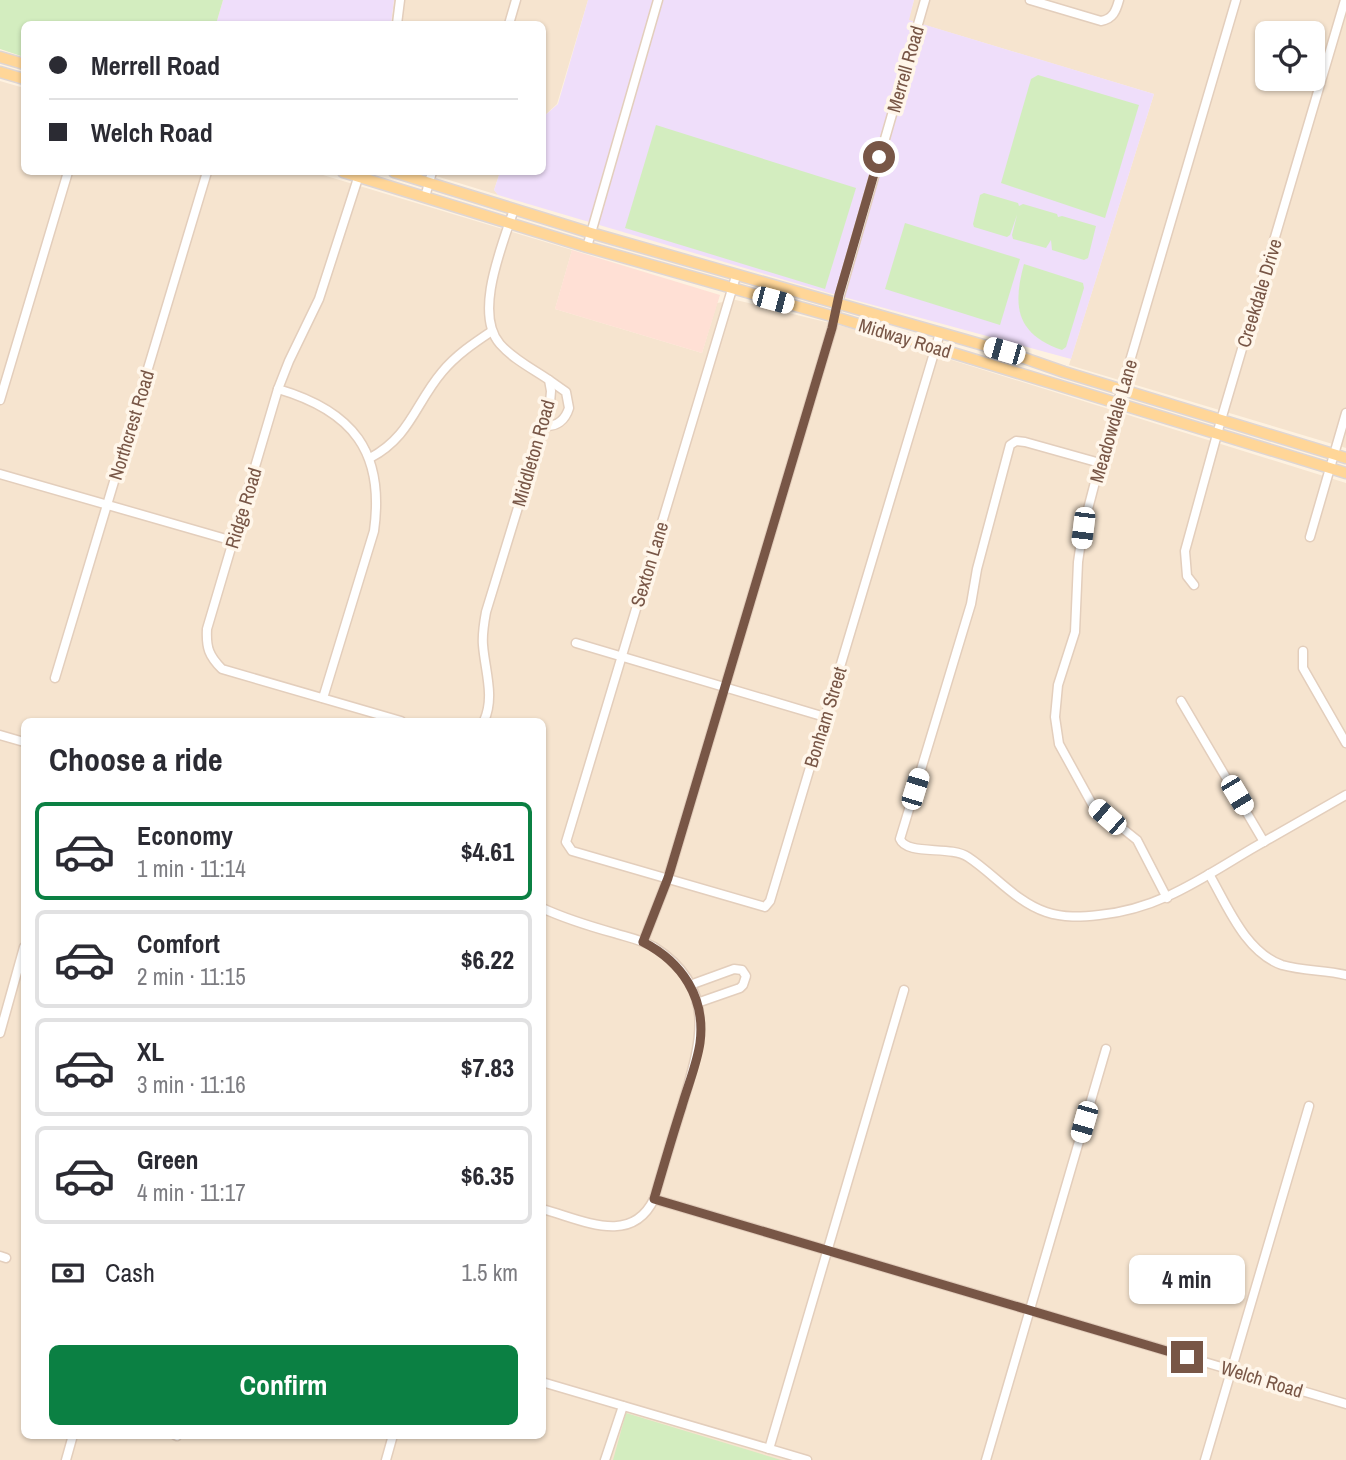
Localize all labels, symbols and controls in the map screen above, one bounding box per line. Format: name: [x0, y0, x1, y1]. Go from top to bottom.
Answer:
map controls: [1255, 21, 1325, 91]
button: locate: [1255, 21, 1325, 91]
street label: Merrell Road: [880, 23, 930, 115]
text: Merrell Road: [91, 48, 220, 83]
text: Welch Road: [91, 115, 213, 150]
route start: [863, 141, 895, 173]
street label: Creekdale Drive: [1230, 235, 1288, 351]
car: [750, 284, 797, 316]
street label: Midway Road: [856, 312, 954, 364]
car: [981, 335, 1028, 367]
street label: Meadowdale Lane: [1083, 356, 1143, 486]
street label: Northcrest Road: [102, 367, 160, 483]
street label: Middleton Road: [505, 397, 561, 509]
street label: Ridge Road: [218, 464, 268, 552]
car: [1071, 506, 1096, 550]
street label: Sexton Lane: [624, 518, 674, 610]
street label: Bonham Street: [797, 663, 853, 770]
text: Choose a ride: [49, 738, 223, 781]
car: [899, 766, 932, 812]
car: [1218, 772, 1257, 818]
car: [1085, 795, 1130, 839]
text: Economy: [137, 818, 233, 853]
icon: car: [53, 820, 116, 883]
text: $4.61: [461, 834, 514, 869]
text: 1 min · 11:14: [137, 853, 246, 884]
text: Comfort: [137, 926, 220, 961]
icon: car: [53, 928, 116, 991]
text: $6.22: [461, 942, 514, 977]
text: 2 min · 11:15: [137, 961, 246, 992]
text: XL: [137, 1034, 164, 1069]
icon: car: [53, 1036, 116, 1099]
text: $7.83: [461, 1050, 514, 1085]
text: 3 min · 11:16: [137, 1069, 246, 1100]
car: [1069, 1099, 1100, 1145]
text: Green: [137, 1142, 199, 1177]
icon: car: [53, 1144, 116, 1207]
text: $6.35: [461, 1158, 514, 1193]
text: 4 min · 11:17: [137, 1177, 246, 1208]
icon: cash: [49, 1254, 87, 1292]
text: Cash: [105, 1255, 155, 1290]
callout: 4 min: [1129, 1256, 1245, 1304]
text: 1.5 km: [461, 1257, 518, 1288]
text: 4 min: [1162, 1264, 1212, 1295]
route end: [1171, 1341, 1203, 1373]
button: Confirm: [49, 1345, 518, 1425]
street label: Welch Road: [1218, 1354, 1306, 1404]

